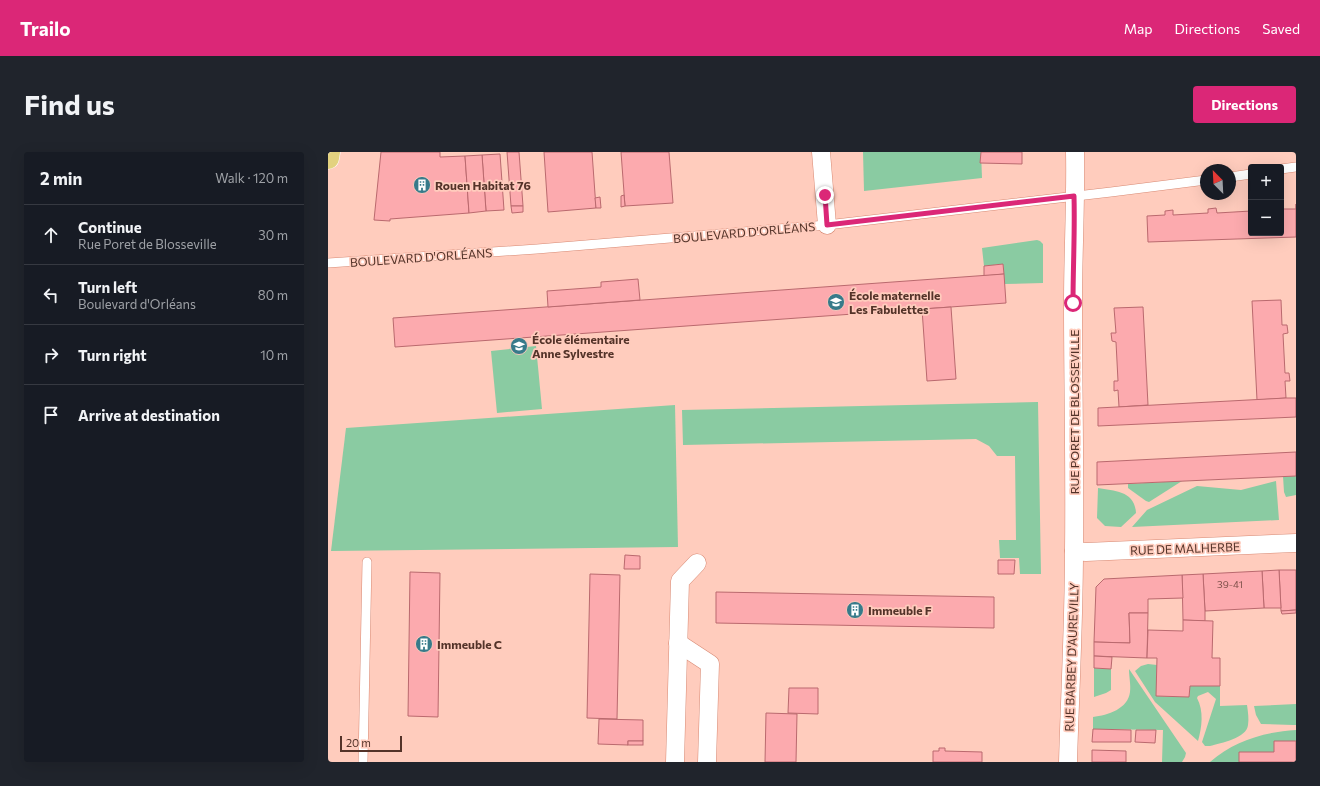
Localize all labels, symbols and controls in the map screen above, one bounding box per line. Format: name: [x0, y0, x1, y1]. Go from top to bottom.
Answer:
text: Trailo: [20, 17, 71, 40]
text: Map: [1124, 20, 1153, 37]
text: Directions: [1175, 20, 1240, 37]
text: Saved: [1262, 20, 1300, 37]
button: Directions: [1193, 86, 1296, 123]
text: Find us: [24, 87, 115, 121]
north arrow: [1200, 164, 1236, 200]
map controls: [1248, 164, 1284, 236]
button: +: [1248, 164, 1284, 200]
text: 2 min: [40, 168, 82, 189]
text: Walk · 120 m: [215, 170, 288, 186]
building icon: Rouen Habitat 76: [412, 175, 432, 195]
place label: Rouen Habitat 76: [435, 178, 531, 192]
route end: [816, 186, 834, 204]
button: −: [1248, 200, 1284, 236]
text: Continue: [78, 218, 142, 236]
street label: BOULEVARD D'ORLÉANS: [672, 219, 816, 245]
icon: ahead: [40, 224, 62, 246]
text: 30 m: [258, 227, 288, 243]
text: Rue Poret de Blosseville: [78, 236, 217, 252]
street label: BOULEVARD D'ORLÉANS: [349, 245, 493, 269]
text: Turn left: [78, 278, 137, 296]
icon: left: [40, 284, 62, 306]
text: 80 m: [258, 287, 288, 303]
place label: École maternelle Les Fabulettes: [849, 288, 940, 316]
school or university icon: École maternelle Les Fabulettes: [826, 292, 846, 312]
route start: [1064, 294, 1082, 312]
text: Boulevard d'Orléans: [78, 296, 196, 312]
street label: RUE PORET DE BLOSSEVILLE: [1067, 330, 1081, 494]
place label: École élémentaire Anne Sylvestre: [532, 332, 630, 360]
school or university icon: École élémentaire Anne Sylvestre: [509, 336, 529, 356]
icon: right: [40, 344, 62, 366]
text: Turn right: [78, 346, 147, 364]
text: 10 m: [260, 347, 288, 363]
icon: arrive: [40, 404, 62, 426]
text: Arrive at destination: [78, 406, 220, 424]
street label: RUE DE MALHERBE: [1130, 539, 1240, 557]
house number: 39-41: [1217, 578, 1243, 590]
street label: RUE BARBEY D'AUREVILLY: [1061, 582, 1081, 732]
building icon: Immeuble F: [845, 600, 865, 620]
place label: Immeuble F: [868, 603, 932, 617]
building icon: Immeuble C: [414, 634, 434, 654]
place label: Immeuble C: [437, 637, 502, 651]
scale bar: [340, 734, 402, 753]
text: 20 m: [346, 736, 371, 749]

